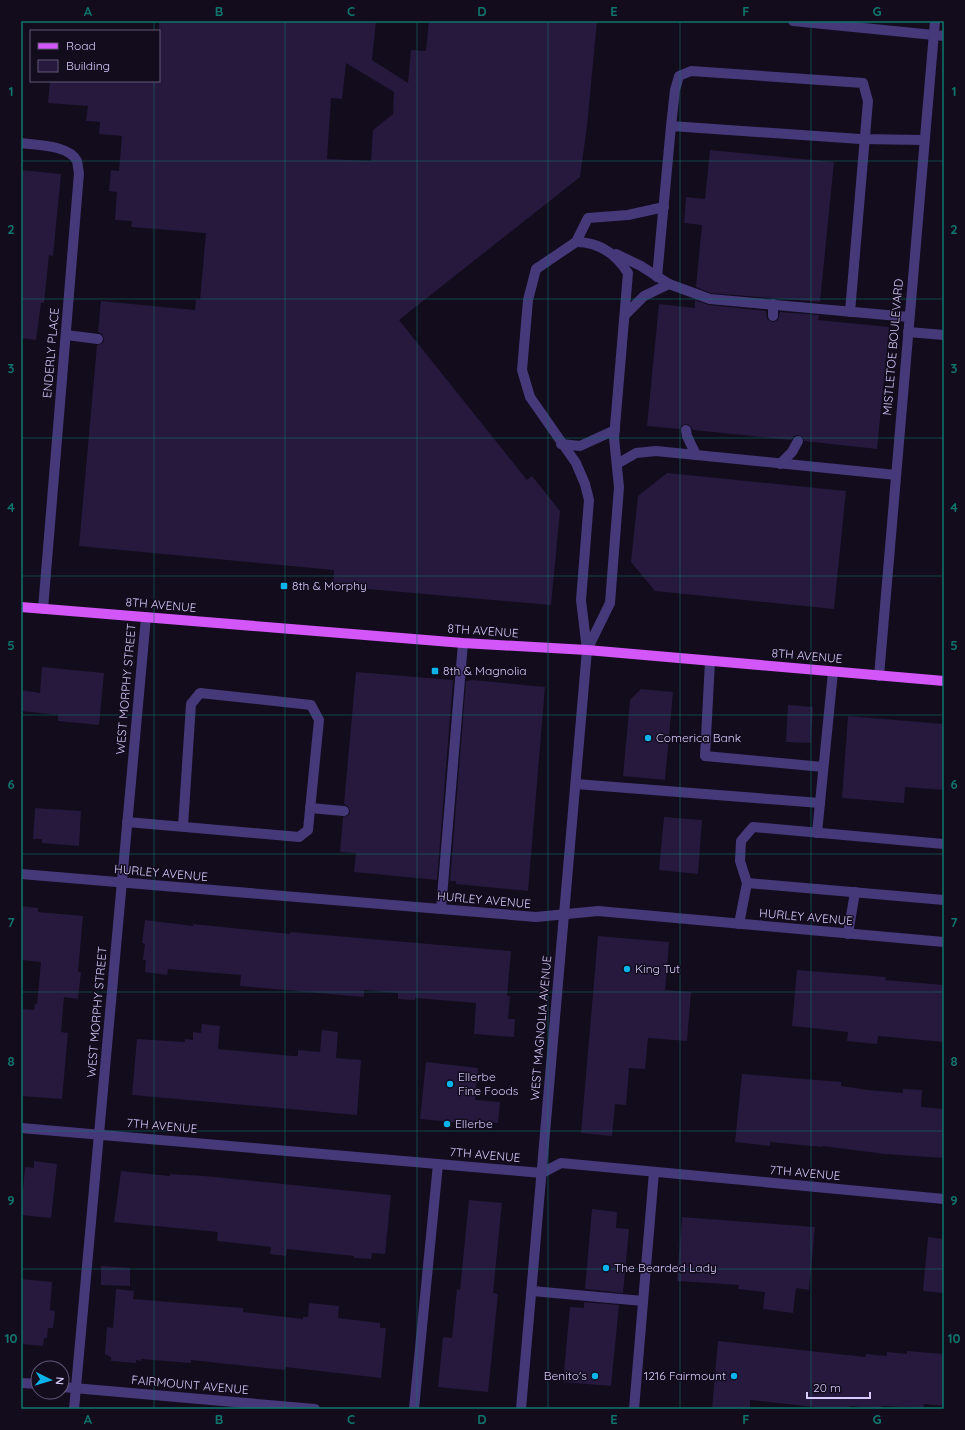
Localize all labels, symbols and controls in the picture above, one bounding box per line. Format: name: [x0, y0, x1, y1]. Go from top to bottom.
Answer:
text: A: [84, 3, 93, 19]
text: B: [215, 3, 223, 19]
text: C: [347, 3, 355, 19]
text: D: [477, 3, 487, 19]
text: E: [610, 3, 618, 19]
text: F: [742, 3, 750, 19]
text: G: [872, 3, 882, 19]
legend: [30, 30, 160, 82]
text: Road: [66, 38, 96, 53]
text: Building: [66, 58, 110, 73]
text: 1: [8, 83, 14, 99]
text: 1: [951, 83, 957, 99]
text: 2: [7, 221, 15, 237]
text: 2: [950, 221, 958, 237]
street label: MISTLETOE BOULEVARD: [879, 278, 906, 416]
street label: ENDERLY PLACE: [39, 307, 62, 399]
text: 3: [8, 360, 15, 376]
text: 3: [951, 360, 958, 376]
text: 4: [7, 499, 15, 515]
text: 4: [950, 499, 958, 515]
place label: 8th & Morphy: [292, 578, 367, 593]
marker: 8th & Morphy: [279, 581, 289, 591]
street label: 8TH AVENUE: [125, 594, 197, 615]
street label: 8TH AVENUE: [447, 621, 519, 640]
street label: WEST MORPHY STREET: [112, 623, 139, 755]
text: 5: [7, 637, 15, 653]
text: 5: [950, 637, 958, 653]
street label: 8TH AVENUE: [771, 645, 843, 666]
place label: 8th & Magnolia: [443, 663, 527, 678]
marker: 8th & Magnolia: [430, 666, 440, 676]
place label: Comerica Bank: [656, 730, 741, 745]
marker: Comerica Bank: [643, 733, 653, 743]
text: 6: [7, 776, 15, 792]
text: 6: [950, 776, 958, 792]
street label: HURLEY AVENUE: [114, 861, 209, 884]
street label: HURLEY AVENUE: [437, 888, 532, 911]
street label: HURLEY AVENUE: [759, 905, 854, 928]
text: 7: [7, 914, 15, 930]
text: 7: [950, 914, 958, 930]
street label: WEST MORPHY STREET: [83, 946, 110, 1078]
street label: WEST MAGNOLIA AVENUE: [527, 955, 554, 1101]
place label: King Tut: [635, 961, 680, 976]
marker: King Tut: [622, 964, 632, 974]
text: 8: [7, 1053, 15, 1069]
text: 8: [950, 1053, 958, 1069]
place label: Ellerbe Fine Foods: [458, 1069, 519, 1098]
marker: Ellerbe Fine Foods: [445, 1079, 455, 1089]
street label: 7TH AVENUE: [126, 1115, 198, 1136]
place label: Ellerbe: [455, 1116, 493, 1131]
marker: Ellerbe: [442, 1119, 452, 1129]
street label: 7TH AVENUE: [449, 1144, 521, 1165]
street label: 7TH AVENUE: [769, 1162, 841, 1183]
text: 9: [7, 1192, 15, 1208]
text: 9: [950, 1192, 958, 1208]
place label: The Bearded Lady: [614, 1260, 717, 1275]
marker: The Bearded Lady: [601, 1263, 611, 1273]
text: 10: [4, 1330, 18, 1346]
text: 10: [947, 1330, 961, 1346]
north arrow: [30, 1360, 70, 1400]
place label: Benito's: [544, 1368, 587, 1383]
place label: 1216 Fairmount: [644, 1368, 726, 1383]
marker: Benito's: [590, 1371, 600, 1381]
marker: 1216 Fairmount: [729, 1371, 739, 1381]
street label: FAIRMOUNT AVENUE: [131, 1372, 250, 1397]
scale bar: [807, 1374, 870, 1400]
text: N: [53, 1376, 67, 1386]
text: 20 m: [813, 1380, 841, 1395]
text: A: [84, 1411, 93, 1427]
text: B: [215, 1411, 223, 1427]
text: C: [347, 1411, 355, 1427]
text: D: [477, 1411, 487, 1427]
text: E: [610, 1411, 618, 1427]
text: F: [742, 1411, 750, 1427]
text: G: [872, 1411, 882, 1427]

